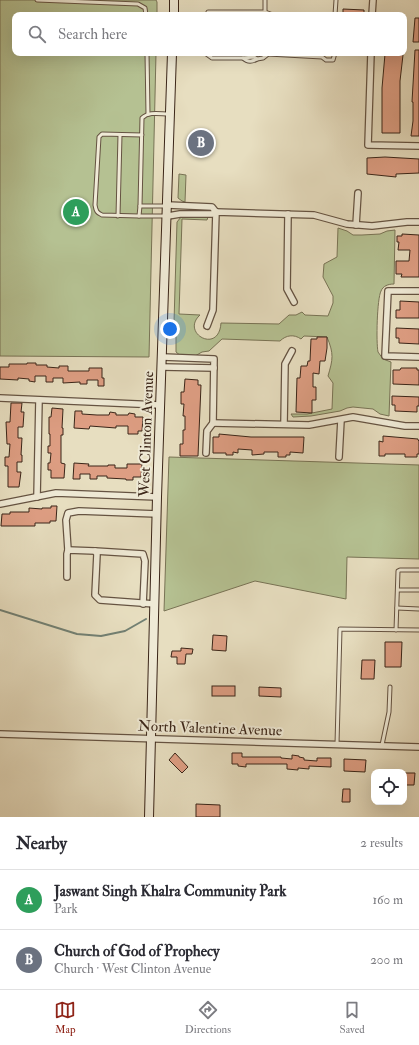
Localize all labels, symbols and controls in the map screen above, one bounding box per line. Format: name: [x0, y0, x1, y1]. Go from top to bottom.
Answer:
search box: [12, 12, 407, 56]
icon: search: [26, 23, 48, 45]
text: Search here: [58, 25, 127, 44]
pin: B: [188, 128, 214, 158]
pin: A: [63, 197, 89, 227]
your location: [160, 319, 180, 339]
street label: West Clinton Avenue: [135, 371, 158, 498]
street label: North Valentine Avenue: [137, 716, 282, 741]
map controls: [371, 769, 407, 805]
button: locate: [371, 769, 407, 805]
text: Nearby: [16, 833, 67, 854]
text: 2 results: [360, 835, 403, 851]
text: Jaswant Singh Khalra Community Park: [54, 882, 286, 901]
text: A: [25, 892, 33, 908]
text: 160 m: [372, 892, 403, 908]
text: Park: [54, 901, 78, 917]
text: Church of God of Prophecy: [54, 942, 220, 961]
text: B: [25, 952, 33, 968]
text: 200 m: [370, 952, 403, 968]
text: Church · West Clinton Avenue: [54, 961, 211, 977]
tab: Map: [54, 999, 76, 1036]
tab: Directions: [185, 999, 231, 1036]
tab: Saved: [340, 999, 365, 1036]

